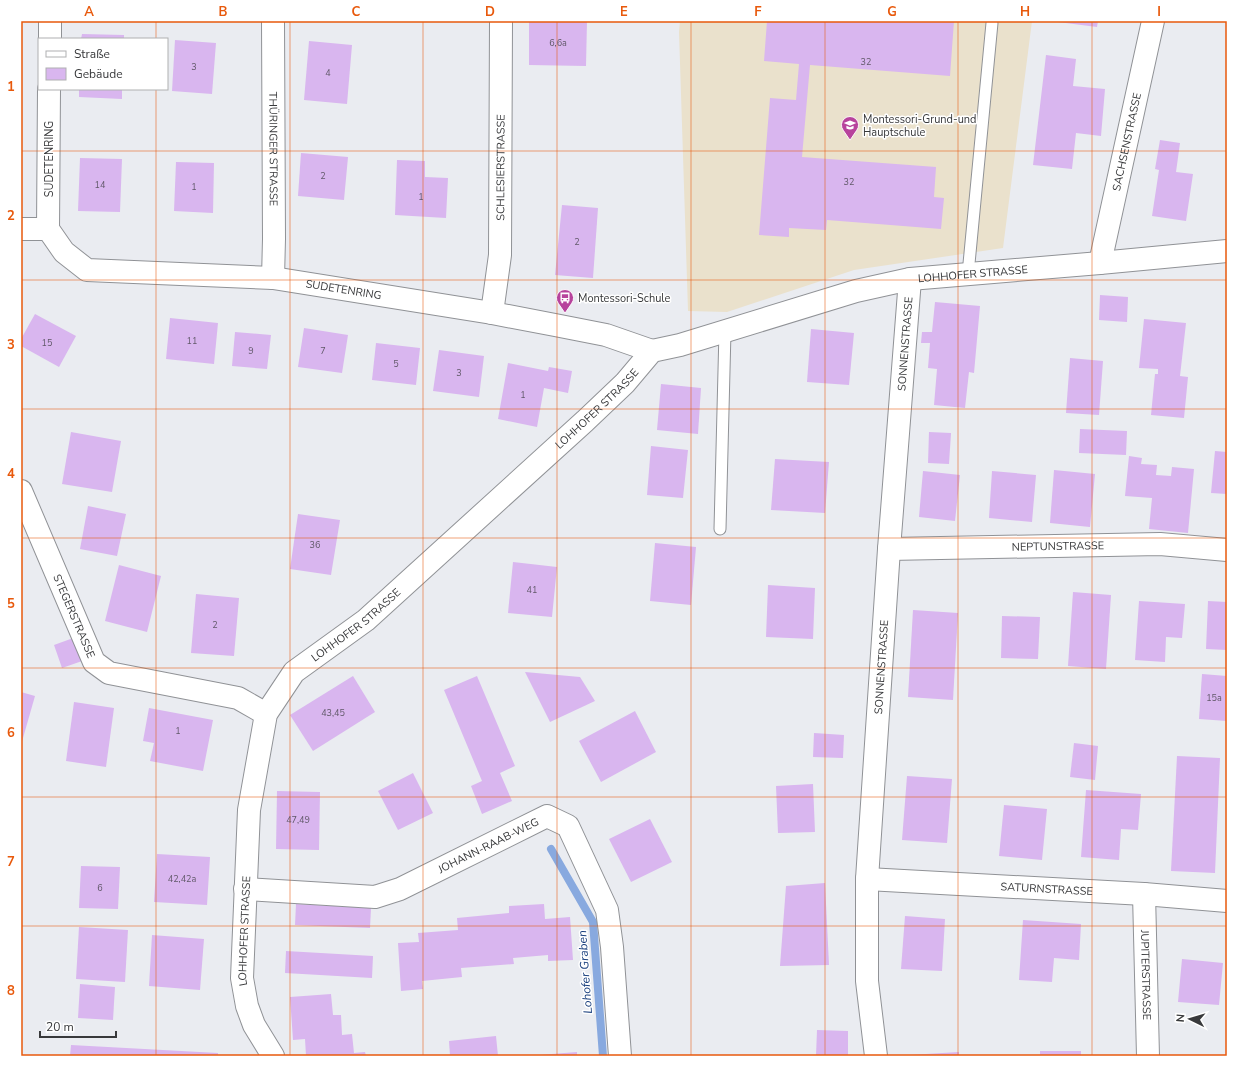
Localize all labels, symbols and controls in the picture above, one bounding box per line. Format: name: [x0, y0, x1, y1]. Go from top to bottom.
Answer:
text: A: [84, 3, 94, 21]
text: B: [219, 3, 228, 21]
text: C: [352, 3, 361, 21]
text: D: [485, 3, 495, 21]
text: E: [620, 3, 628, 21]
text: F: [754, 3, 762, 21]
text: G: [887, 3, 897, 21]
text: H: [1020, 3, 1030, 21]
text: I: [1157, 3, 1161, 21]
house number: 6,6a: [549, 37, 567, 49]
legend: [38, 38, 168, 90]
text: Straße: [74, 46, 110, 62]
house number: 32: [861, 56, 871, 68]
house number: 3: [191, 61, 197, 73]
text: Gebäude: [74, 66, 123, 82]
house number: 4: [325, 67, 331, 79]
text: 1: [7, 78, 15, 96]
street label: SACHSENSTRASSE: [1109, 91, 1145, 192]
street label: THÜRINGER STRASSE: [265, 92, 281, 206]
place label: Montessori-Grund-und Hauptschule: [863, 112, 977, 140]
street label: SCHLESIERSTRASSE: [493, 114, 509, 221]
school or university icon: Montessori-Grund-und Hauptschule: [840, 115, 860, 140]
street label: SUDETENRING: [42, 121, 57, 197]
house number: 2: [320, 170, 326, 182]
house number: 32: [844, 176, 854, 188]
house number: 14: [95, 179, 106, 191]
house number: 1: [191, 181, 197, 193]
house number: 1: [418, 191, 424, 203]
text: 2: [7, 207, 15, 225]
house number: 2: [574, 236, 580, 248]
street label: LOHHOFER STRASSE: [917, 262, 1028, 286]
street label: SUDETENRING: [305, 276, 383, 303]
bus stop icon: Montessori-Schule: [555, 288, 575, 313]
place label: Montessori-Schule: [578, 291, 671, 306]
street label: SONNENSTRASSE: [894, 296, 917, 392]
house number: 11: [187, 335, 197, 347]
text: 3: [7, 336, 15, 354]
house number: 15: [42, 337, 52, 349]
house number: 9: [248, 345, 254, 357]
house number: 7: [320, 345, 326, 357]
house number: 5: [393, 358, 399, 370]
street label: LOHHOFER STRASSE: [552, 365, 642, 452]
house number: 3: [456, 367, 462, 379]
house number: 1: [520, 389, 526, 401]
text: 4: [7, 465, 15, 483]
street label: NEPTUNSTRASSE: [1012, 538, 1104, 555]
house number: 36: [310, 539, 320, 551]
street label: STEGERSTRASSE: [49, 572, 98, 661]
house number: 41: [527, 584, 537, 596]
street label: LOHHOFER STRASSE: [308, 585, 404, 665]
text: 5: [7, 595, 15, 613]
house number: 2: [212, 619, 218, 631]
street label: SONNENSTRASSE: [871, 619, 892, 715]
house number: 15a: [1206, 692, 1222, 704]
house number: 43,45: [321, 707, 345, 719]
text: 6: [7, 724, 15, 742]
house number: 1: [175, 725, 181, 737]
house number: 47,49: [286, 814, 310, 826]
street label: JOHANN-RAAB-WEG: [435, 814, 541, 877]
text: 7: [7, 853, 15, 871]
house number: 42,42a: [168, 873, 196, 885]
street label: LOHHOFER STRASSE: [235, 876, 254, 987]
street label: SATURNSTRASSE: [1000, 879, 1093, 899]
house number: 6: [97, 882, 103, 894]
street label: JUPITERSTRASSE: [1137, 929, 1154, 1020]
water label: Lohofer Graben: [574, 930, 596, 1014]
text: 8: [7, 982, 15, 1000]
north arrow: [1170, 999, 1210, 1039]
scale bar: [40, 1013, 116, 1039]
text: N: [1173, 1013, 1188, 1023]
text: 20 m: [46, 1019, 74, 1035]

